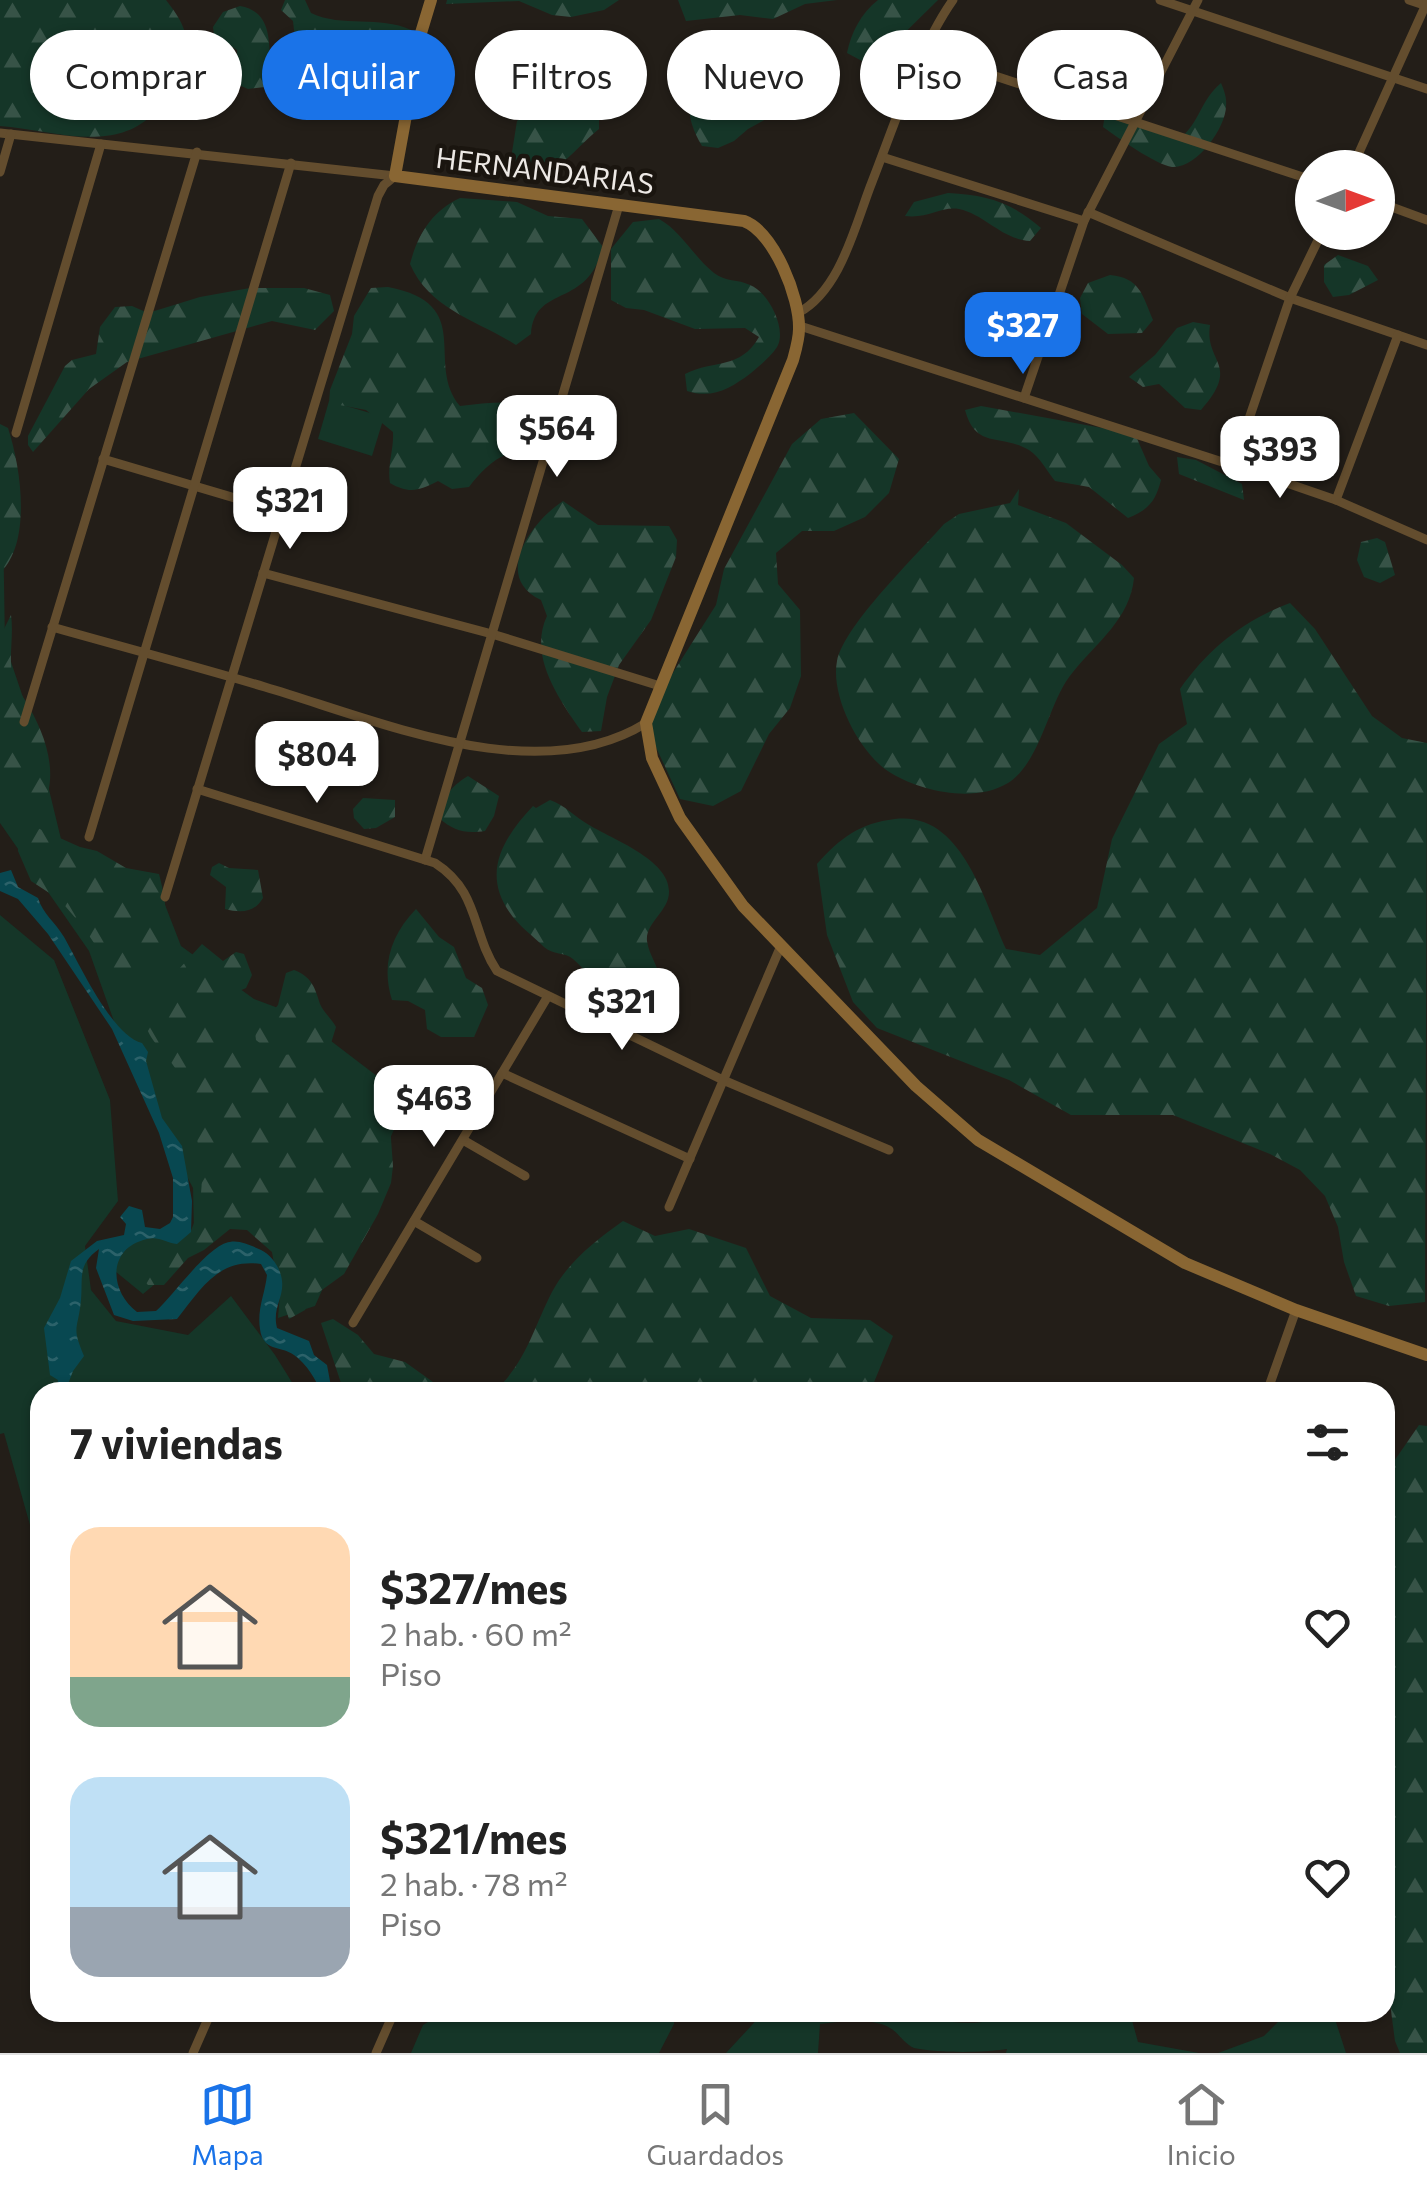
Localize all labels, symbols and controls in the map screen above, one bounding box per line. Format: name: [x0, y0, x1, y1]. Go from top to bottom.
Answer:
chip: Comprar: [30, 30, 242, 120]
chip: Alquilar: [262, 30, 455, 120]
chip: Filtros: [475, 30, 647, 120]
chip: Nuevo: [667, 30, 840, 120]
chip: Piso: [860, 30, 997, 120]
chip: Casa: [1017, 30, 1164, 120]
street label: HERNANDARIAS: [434, 140, 656, 200]
north arrow: [1295, 150, 1395, 250]
map controls: [1295, 150, 1395, 250]
pin: $327: [964, 292, 1082, 377]
text: $327: [987, 304, 1059, 344]
pin: $564: [498, 395, 616, 480]
text: $564: [519, 407, 595, 447]
pin: $393: [1221, 416, 1339, 501]
text: $393: [1242, 428, 1318, 468]
pin: $321: [231, 467, 349, 552]
text: $321: [255, 479, 325, 519]
pin: $804: [258, 721, 376, 806]
text: $804: [277, 733, 357, 773]
pin: $321: [563, 968, 681, 1053]
text: $321: [587, 980, 657, 1020]
pin: $463: [375, 1065, 493, 1150]
text: $463: [396, 1077, 472, 1117]
icon: filters: [1300, 1415, 1355, 1470]
text: 7 viviendas: [70, 1416, 283, 1468]
text: $327/mes: [380, 1561, 568, 1613]
icon: home: [150, 1567, 270, 1687]
icon: heart: [1300, 1600, 1355, 1655]
text: 2 hab. · 60 m²: [380, 1613, 572, 1653]
text: Piso: [380, 1653, 442, 1693]
text: $321/mes: [380, 1811, 567, 1863]
icon: home: [150, 1817, 270, 1937]
icon: heart: [1300, 1850, 1355, 1905]
text: 2 hab. · 78 m²: [380, 1863, 568, 1903]
text: Piso: [380, 1903, 442, 1943]
tab: Mapa: [191, 2077, 264, 2171]
tab: Guardados: [646, 2077, 784, 2171]
tab: Inicio: [1167, 2077, 1236, 2171]

